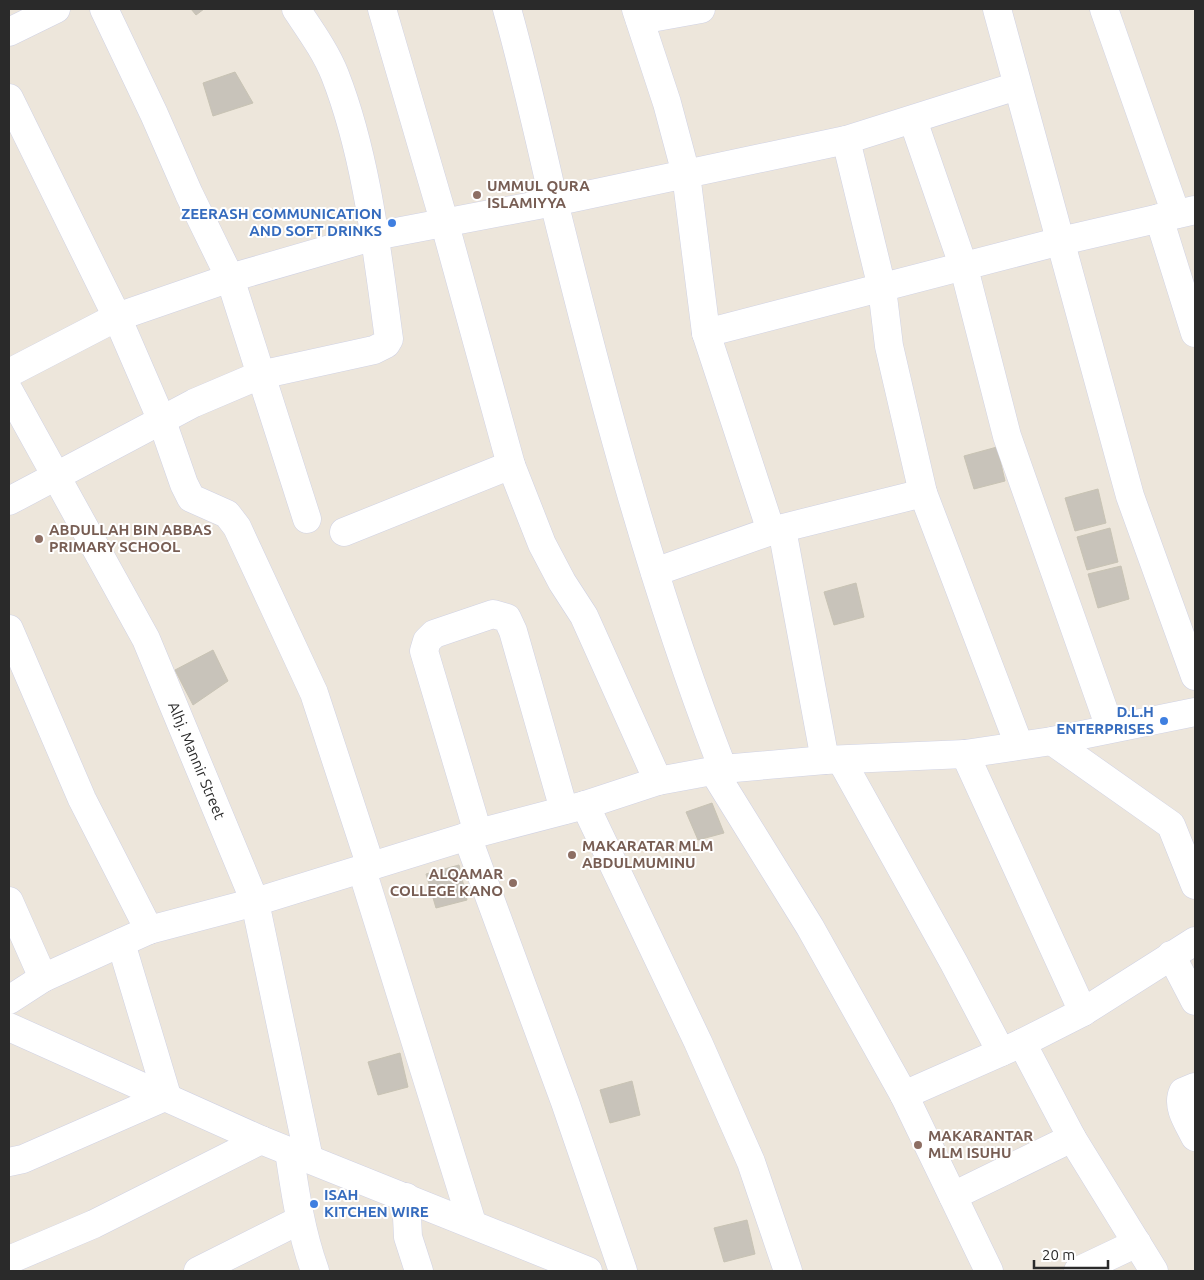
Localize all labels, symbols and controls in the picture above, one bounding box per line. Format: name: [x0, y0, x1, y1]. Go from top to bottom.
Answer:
place label: UMMUL QURA ISLAMIYYA: [487, 177, 590, 211]
marker: UMMUL QURA ISLAMIYYA: [471, 189, 483, 201]
place label: ZEERASH COMMUNICATION AND SOFT DRINKS: [181, 205, 382, 239]
marker: ZEERASH COMMUNICATION AND SOFT DRINKS: [386, 217, 398, 229]
place label: ABDULLAH BIN ABBAS PRIMARY SCHOOL: [49, 521, 212, 555]
marker: ABDULLAH BIN ABBAS PRIMARY SCHOOL: [33, 533, 45, 545]
street label: Alhj. Mannir Street: [165, 699, 229, 822]
place label: D.L.H ENTERPRISES: [1056, 703, 1154, 737]
marker: D.L.H ENTERPRISES: [1158, 715, 1170, 727]
place label: MAKARATAR MLM ABDULMUMINU: [582, 837, 713, 871]
marker: MAKARATAR MLM ABDULMUMINU: [566, 849, 578, 861]
place label: ALQAMAR COLLEGE KANO: [390, 865, 503, 899]
marker: ALQAMAR COLLEGE KANO: [507, 877, 519, 889]
place label: MAKARANTAR MLM ISUHU: [928, 1127, 1033, 1161]
marker: MAKARANTAR MLM ISUHU: [912, 1139, 924, 1151]
place label: ISAH KITCHEN WIRE: [324, 1186, 429, 1220]
marker: ISAH KITCHEN WIRE: [308, 1198, 320, 1210]
scale bar: [1034, 1238, 1108, 1270]
text: 20 m: [1042, 1246, 1075, 1263]

